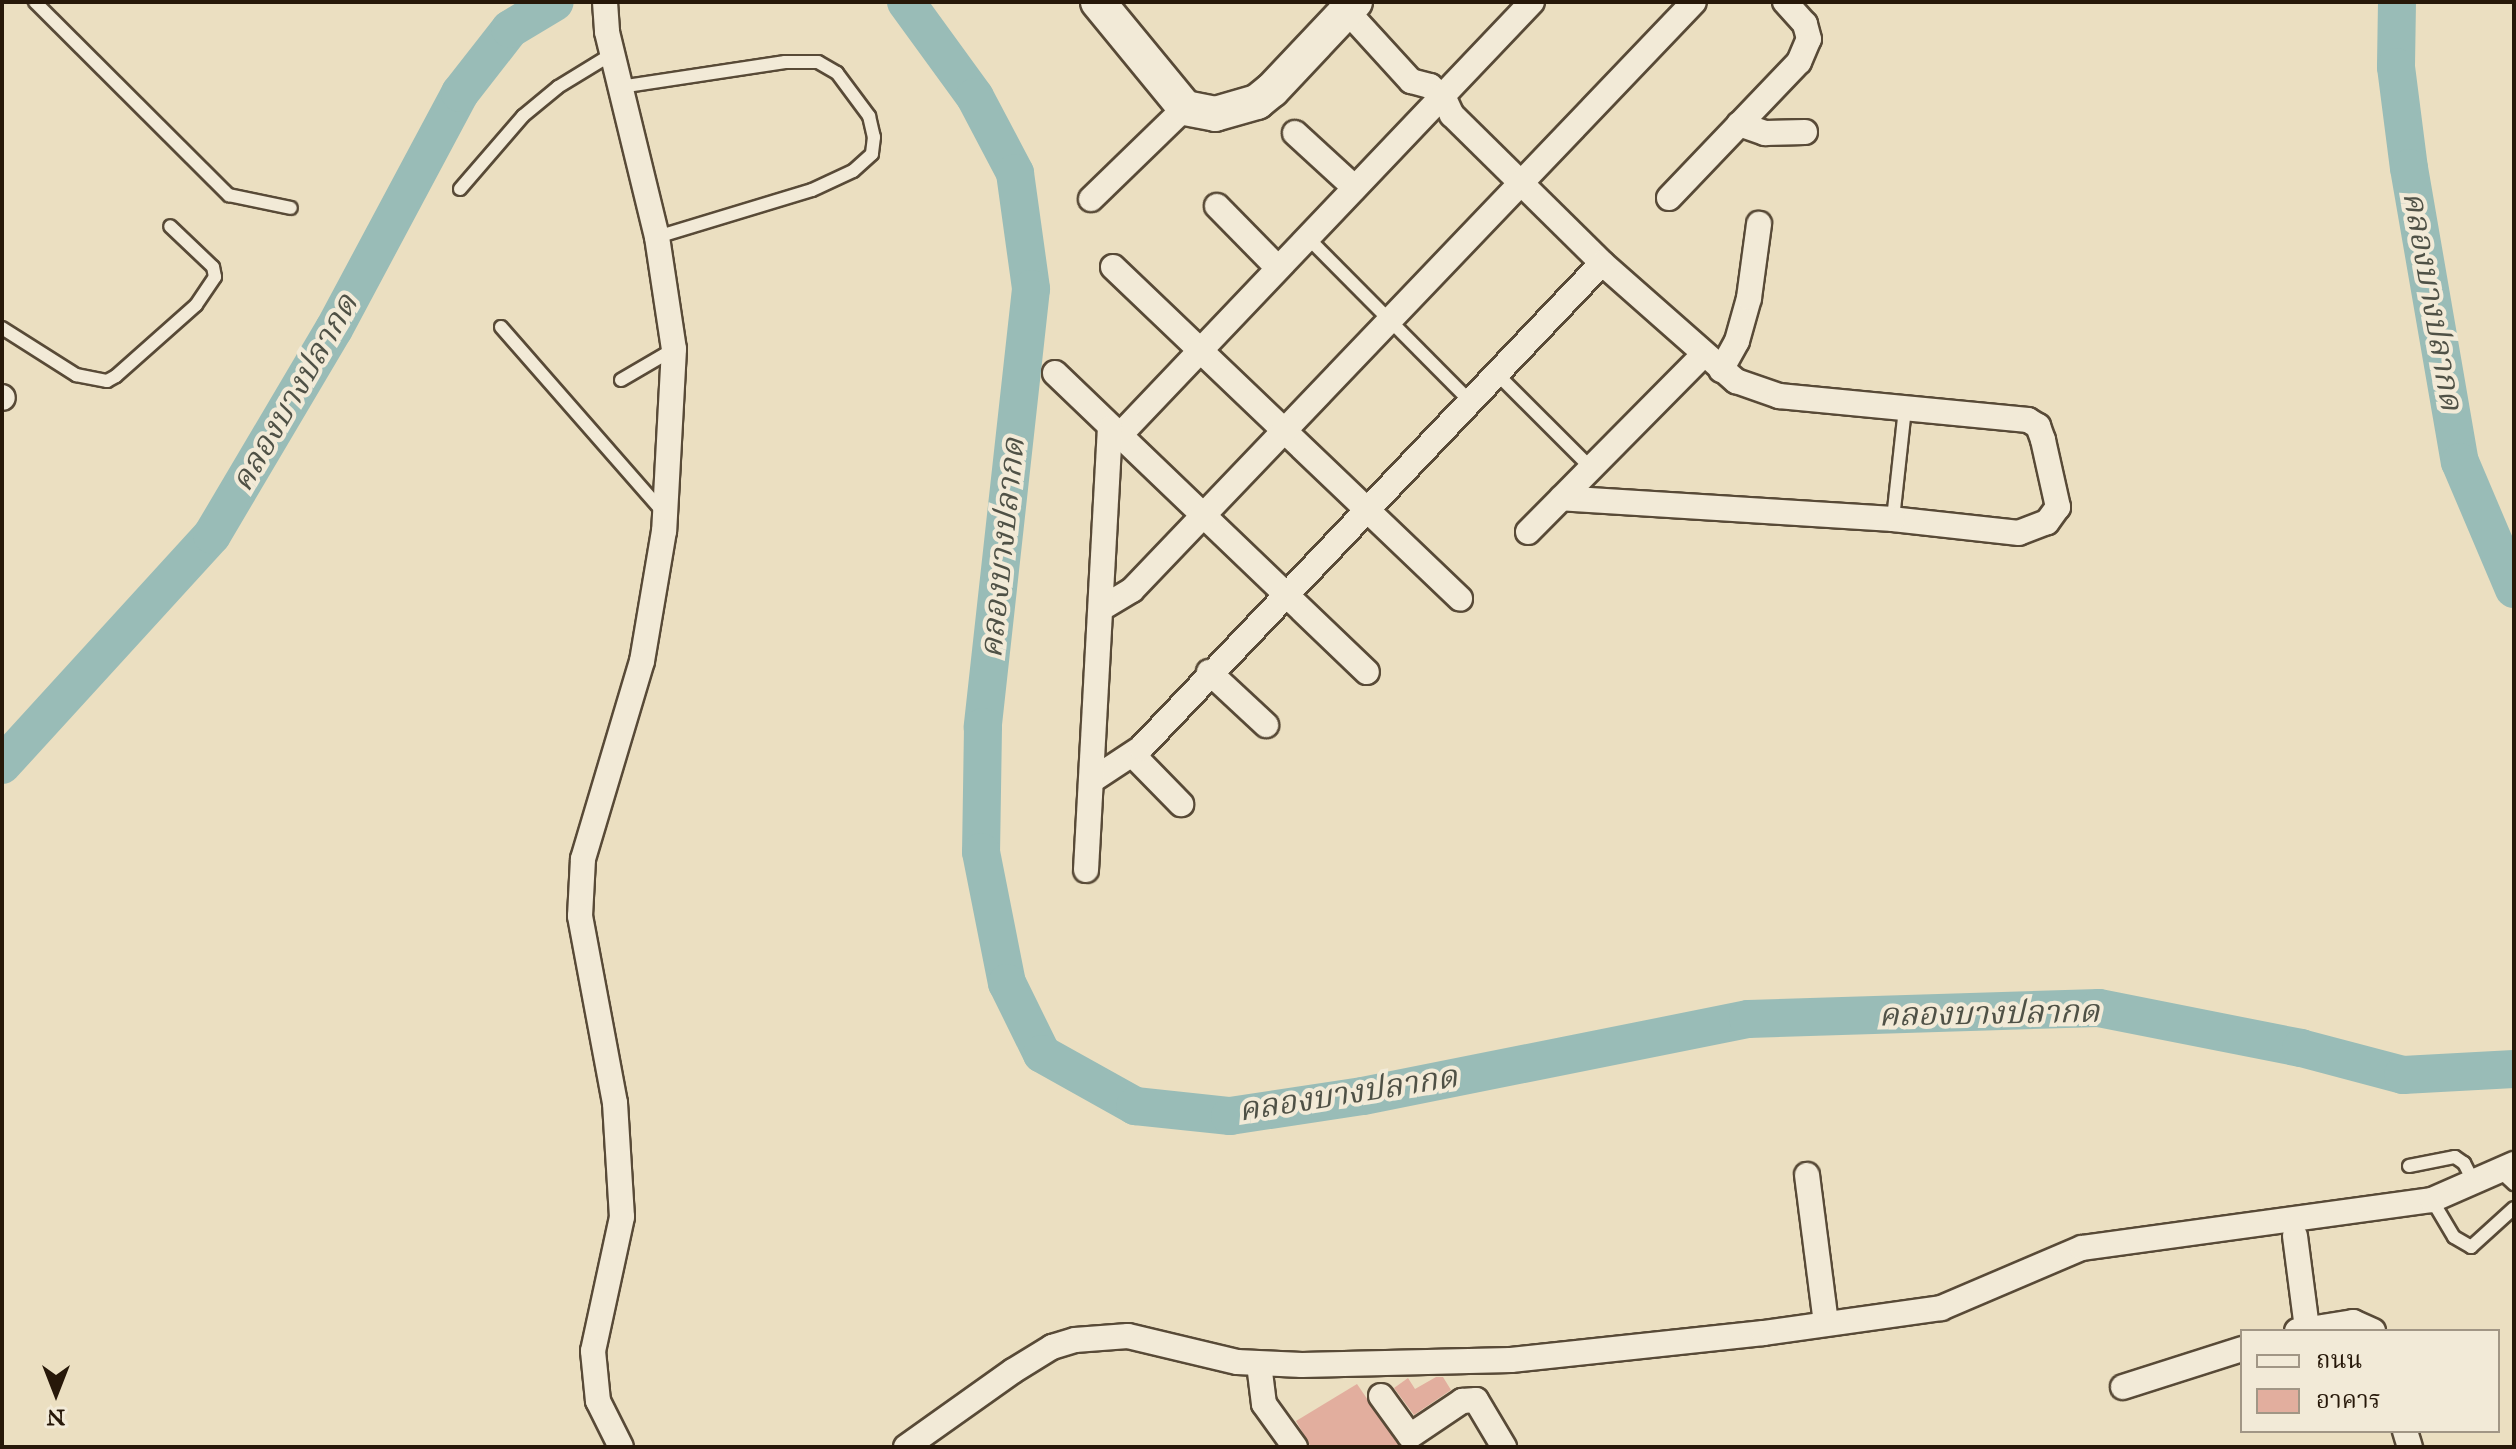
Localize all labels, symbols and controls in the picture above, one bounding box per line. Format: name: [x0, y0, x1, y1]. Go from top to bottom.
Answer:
water label: คลองบางปลากด: [2394, 189, 2470, 413]
water label: คลองบางปลากด: [223, 288, 367, 498]
water label: คลองบางปลากด: [972, 436, 1034, 660]
water label: คลองบางปลากด: [1878, 993, 2100, 1035]
water label: คลองบางปลากด: [1236, 1058, 1460, 1130]
legend: [2240, 1329, 2500, 1433]
text: ถนน: [2316, 1345, 2362, 1375]
north arrow: [16, 1353, 96, 1433]
text: อาคาร: [2316, 1385, 2381, 1415]
text: N: [47, 1404, 65, 1431]

